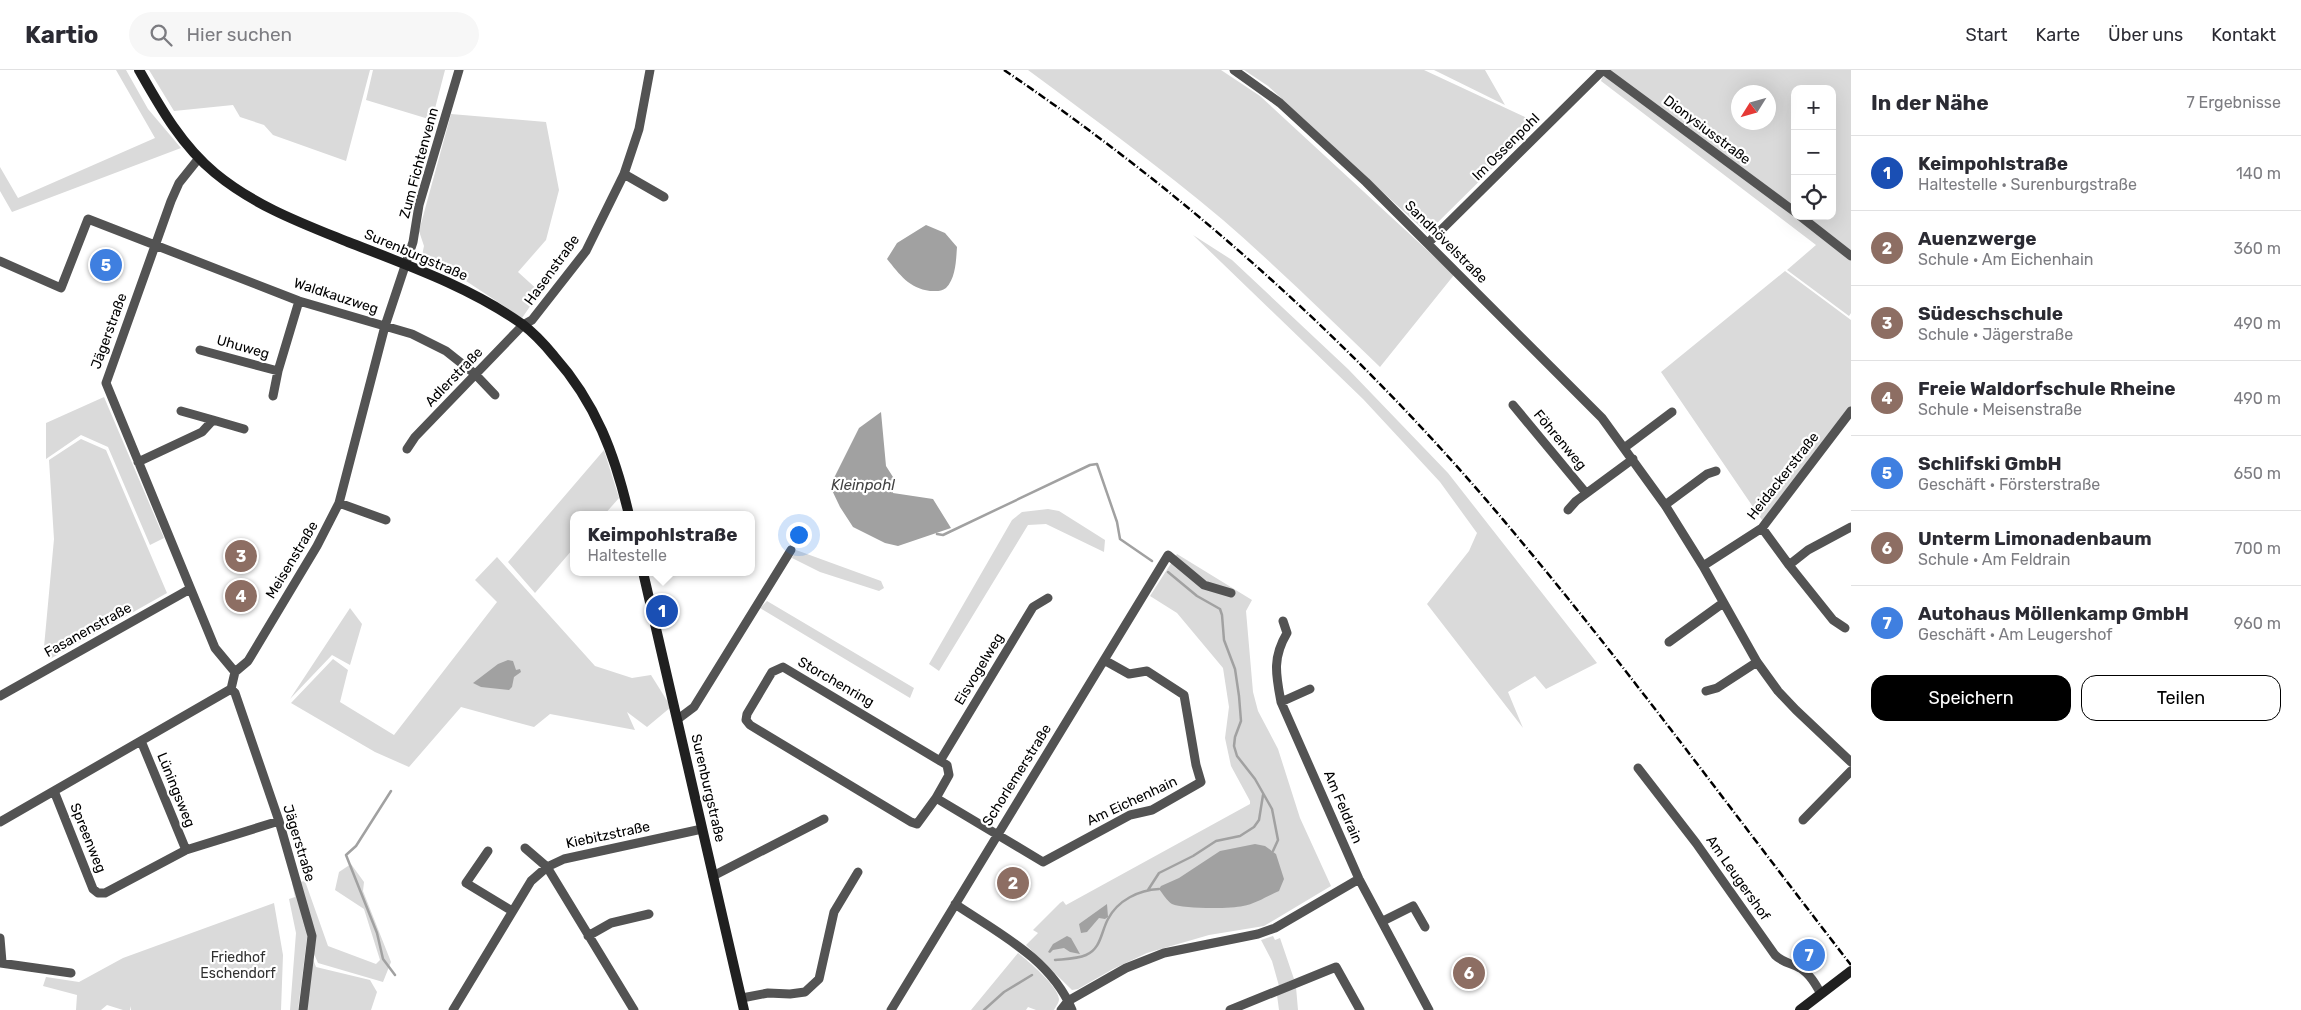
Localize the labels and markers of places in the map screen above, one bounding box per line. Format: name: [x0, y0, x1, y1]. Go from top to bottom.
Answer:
pin: 5: [90, 246, 122, 284]
pin: 3: [225, 537, 257, 575]
pin: 4: [225, 577, 257, 615]
pin: 1: [646, 592, 678, 630]
pin: 2: [997, 864, 1029, 902]
pin: 7: [1793, 936, 1825, 974]
pin: 6: [1453, 954, 1485, 992]

